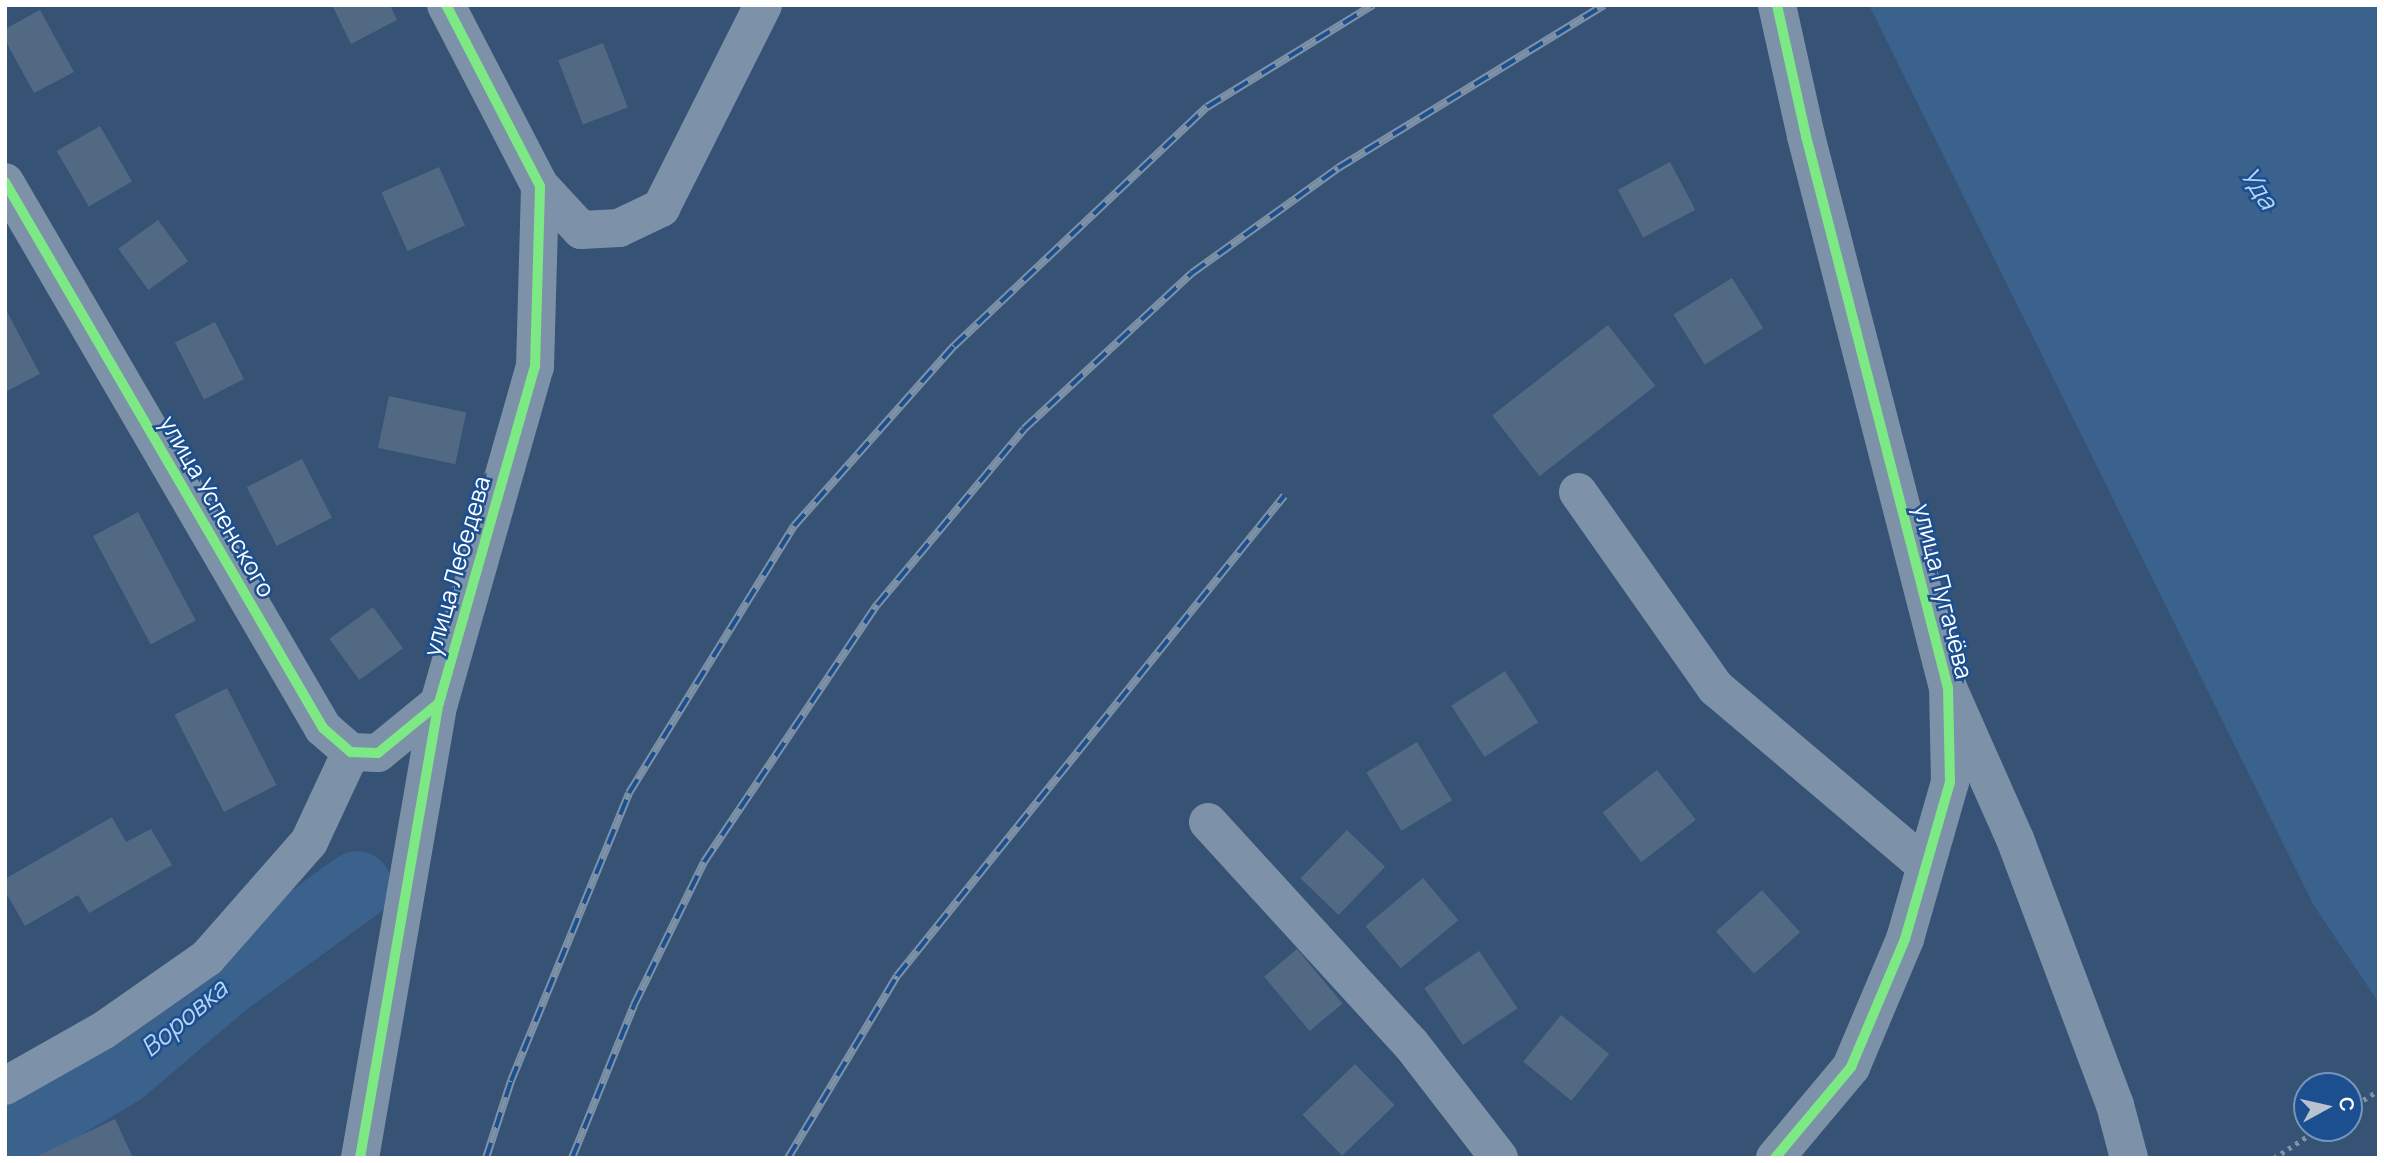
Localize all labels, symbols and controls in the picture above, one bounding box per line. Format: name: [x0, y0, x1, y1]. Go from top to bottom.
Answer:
water label: Уда: [2234, 161, 2284, 215]
street label: улица Успенского: [154, 410, 282, 602]
street label: улица Лебедева: [417, 473, 495, 659]
street label: улица Пугачёва: [1908, 501, 1980, 681]
water label: Воровка: [134, 973, 234, 1063]
north arrow: [2293, 1072, 2363, 1142]
text: С: [2333, 1096, 2361, 1113]

